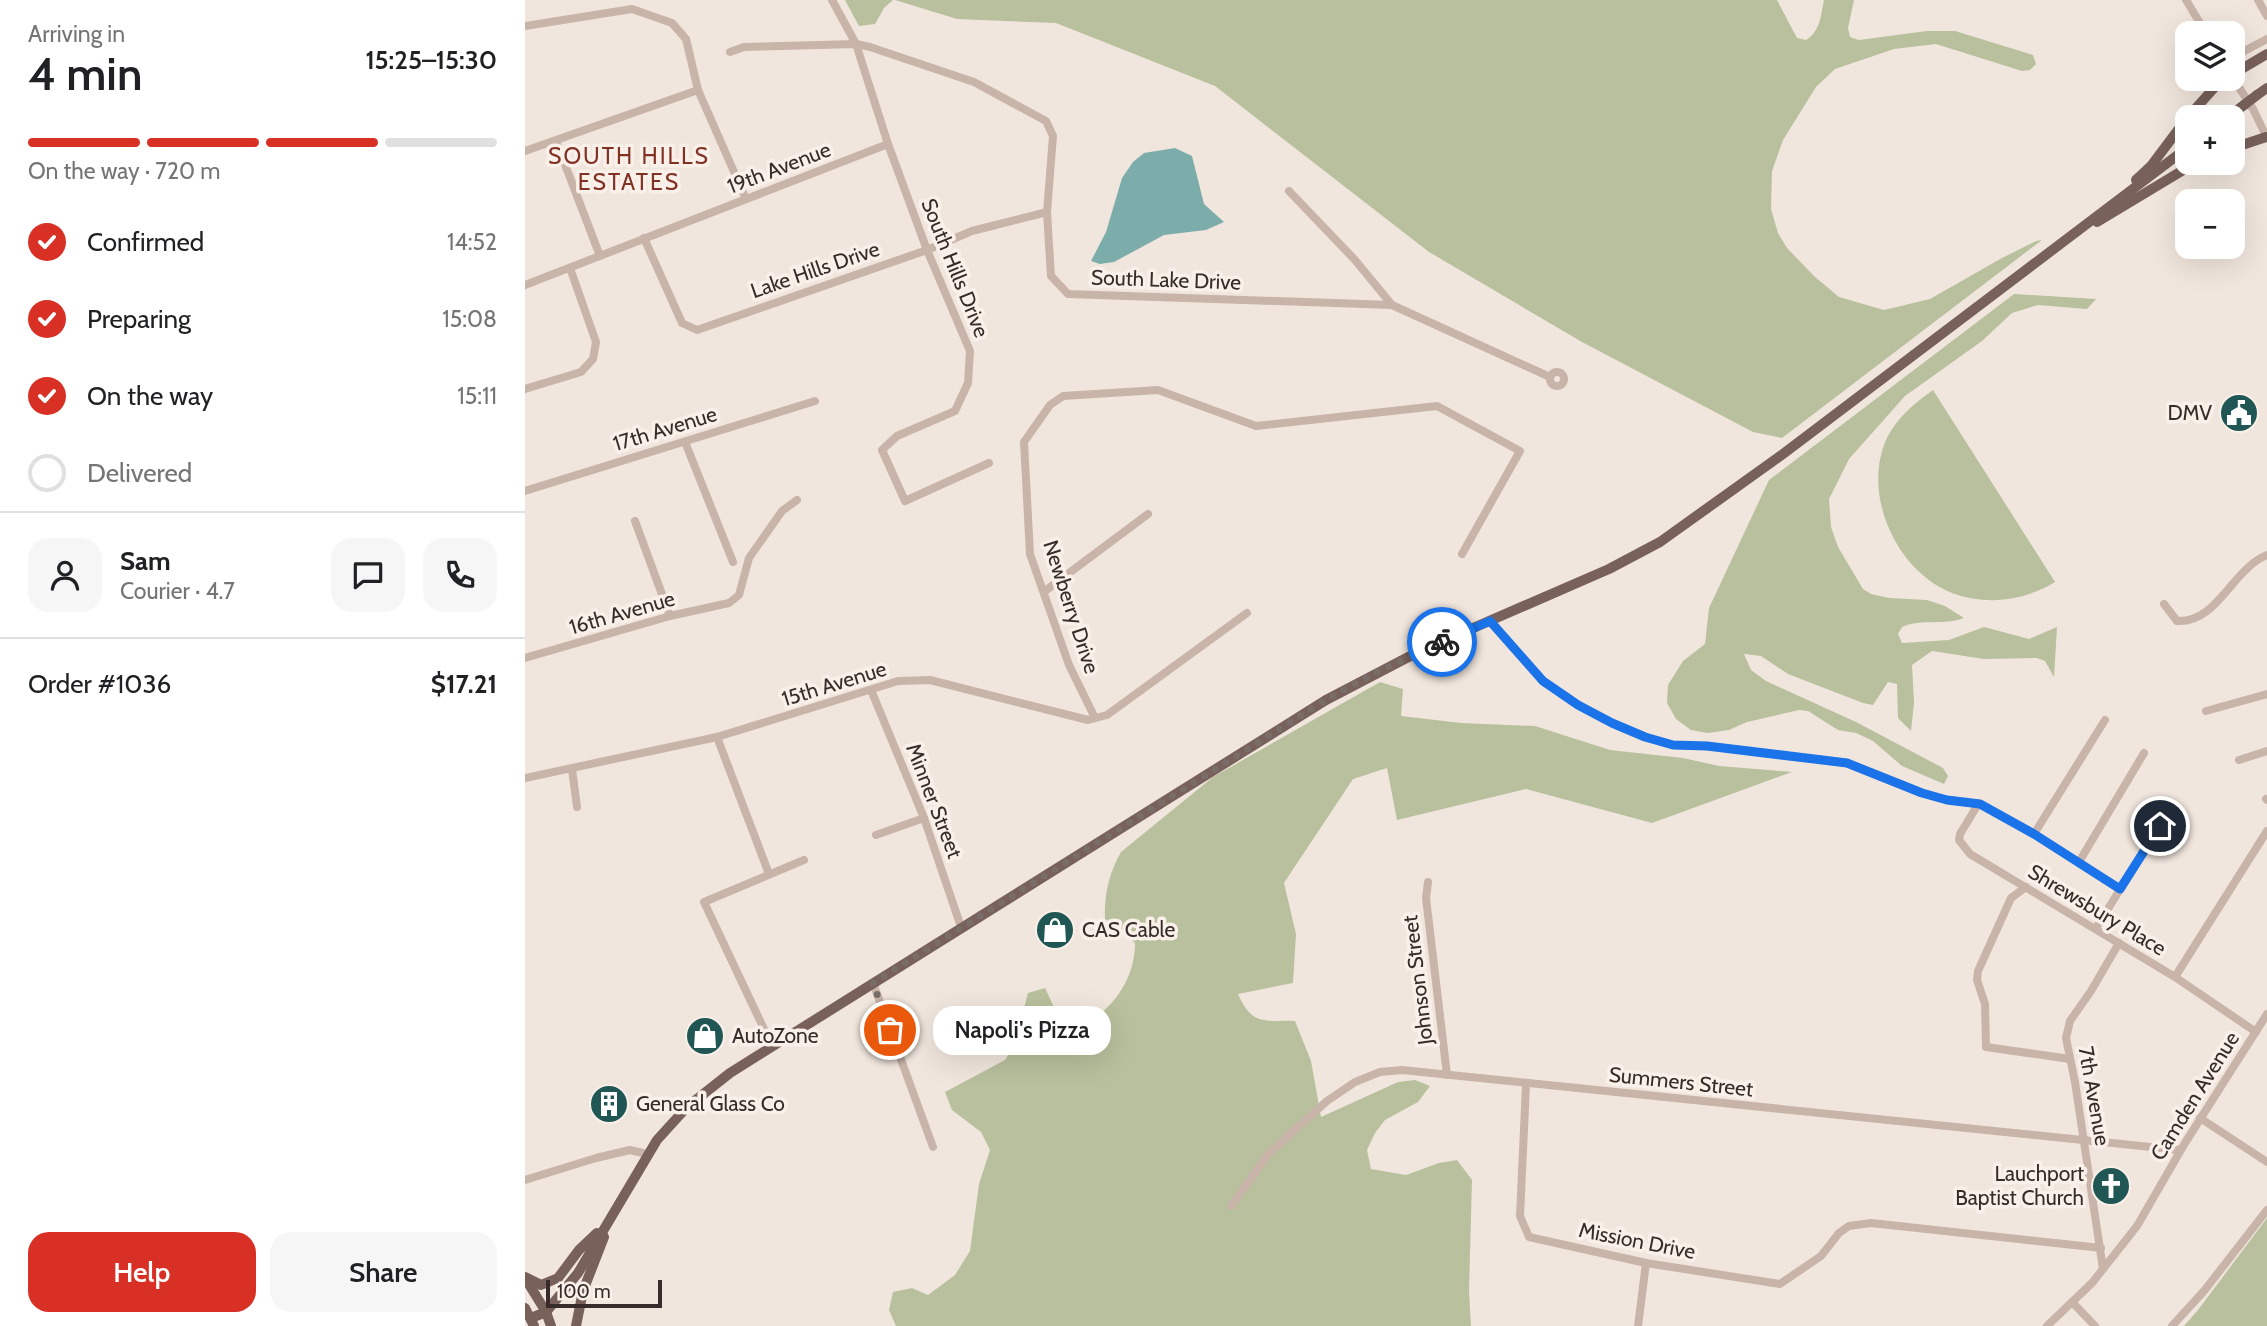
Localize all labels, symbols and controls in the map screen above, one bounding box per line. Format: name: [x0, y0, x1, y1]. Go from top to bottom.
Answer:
text: Arriving in: [28, 20, 125, 48]
map controls: [2175, 21, 2245, 259]
button: layers: [2175, 21, 2245, 91]
text: 15:25–15:30: [365, 44, 497, 76]
text: 4 min: [28, 46, 142, 102]
button: +: [2175, 105, 2245, 175]
street label: 19th Avenue: [724, 136, 834, 199]
district label: SOUTH HILLS ESTATES: [548, 142, 710, 196]
text: On the way · 720 m: [28, 157, 220, 185]
button: −: [2175, 189, 2245, 259]
street label: South Hills Drive: [916, 195, 995, 341]
icon: check: [28, 223, 66, 261]
text: Confirmed: [87, 226, 204, 258]
text: 14:52: [447, 228, 497, 256]
street label: Lake Hills Drive: [747, 236, 883, 303]
street label: South Lake Drive: [1091, 264, 1242, 295]
icon: check: [28, 300, 66, 338]
text: Preparing: [87, 303, 191, 335]
text: 15:08: [442, 305, 497, 333]
icon: check: [28, 377, 66, 415]
text: On the way: [87, 380, 213, 412]
text: 15:11: [457, 382, 497, 410]
public building icon: DMV: [2218, 392, 2260, 434]
place label: DMV: [2167, 400, 2212, 425]
street label: 17th Avenue: [610, 401, 720, 456]
text: Delivered: [87, 457, 192, 489]
street label: Newberry Drive: [1038, 537, 1105, 677]
button: person: [28, 538, 102, 612]
button: chat: [331, 538, 405, 612]
button: phone: [423, 538, 497, 612]
text: Sam: [120, 545, 171, 577]
text: Courier · 4.7: [120, 577, 235, 605]
street label: 16th Avenue: [566, 585, 678, 639]
courier: [1407, 607, 1477, 677]
icon: bike: [1423, 623, 1461, 661]
street label: 15th Avenue: [779, 656, 889, 711]
text: Order #1036: [28, 668, 171, 700]
text: $17.21: [431, 668, 497, 700]
street label: Minner Street: [901, 740, 968, 862]
pin: [2130, 796, 2190, 856]
icon: home: [2141, 807, 2179, 845]
street label: Shrewsbury Place: [2024, 859, 2171, 961]
shop icon: CAS Cable: [1034, 909, 1076, 951]
street label: Johnson Street: [1397, 914, 1438, 1047]
place label: CAS Cable: [1082, 917, 1175, 942]
pin: [860, 1000, 920, 1060]
callout: Napoli's Pizza: [932, 1006, 1111, 1054]
icon: bag: [871, 1011, 909, 1049]
shop icon: AutoZone: [684, 1015, 726, 1057]
text: Napoli's Pizza: [954, 1016, 1090, 1044]
place label: AutoZone: [732, 1023, 819, 1048]
street label: Camden Avenue: [2145, 1027, 2244, 1165]
street label: 7th Avenue: [2073, 1044, 2116, 1148]
street label: Summers Street: [1608, 1062, 1754, 1102]
building icon: General Glass Co: [588, 1083, 630, 1125]
place label: General Glass Co: [636, 1091, 785, 1116]
place label: Lauchport Baptist Church: [1955, 1161, 2084, 1210]
church icon: Lauchport Baptist Church: [2090, 1165, 2132, 1207]
street label: Mission Drive: [1577, 1217, 1698, 1264]
button: Help: [28, 1232, 256, 1312]
button: Share: [270, 1232, 497, 1312]
scale bar: [546, 1277, 661, 1309]
text: 100 m: [557, 1280, 611, 1303]

